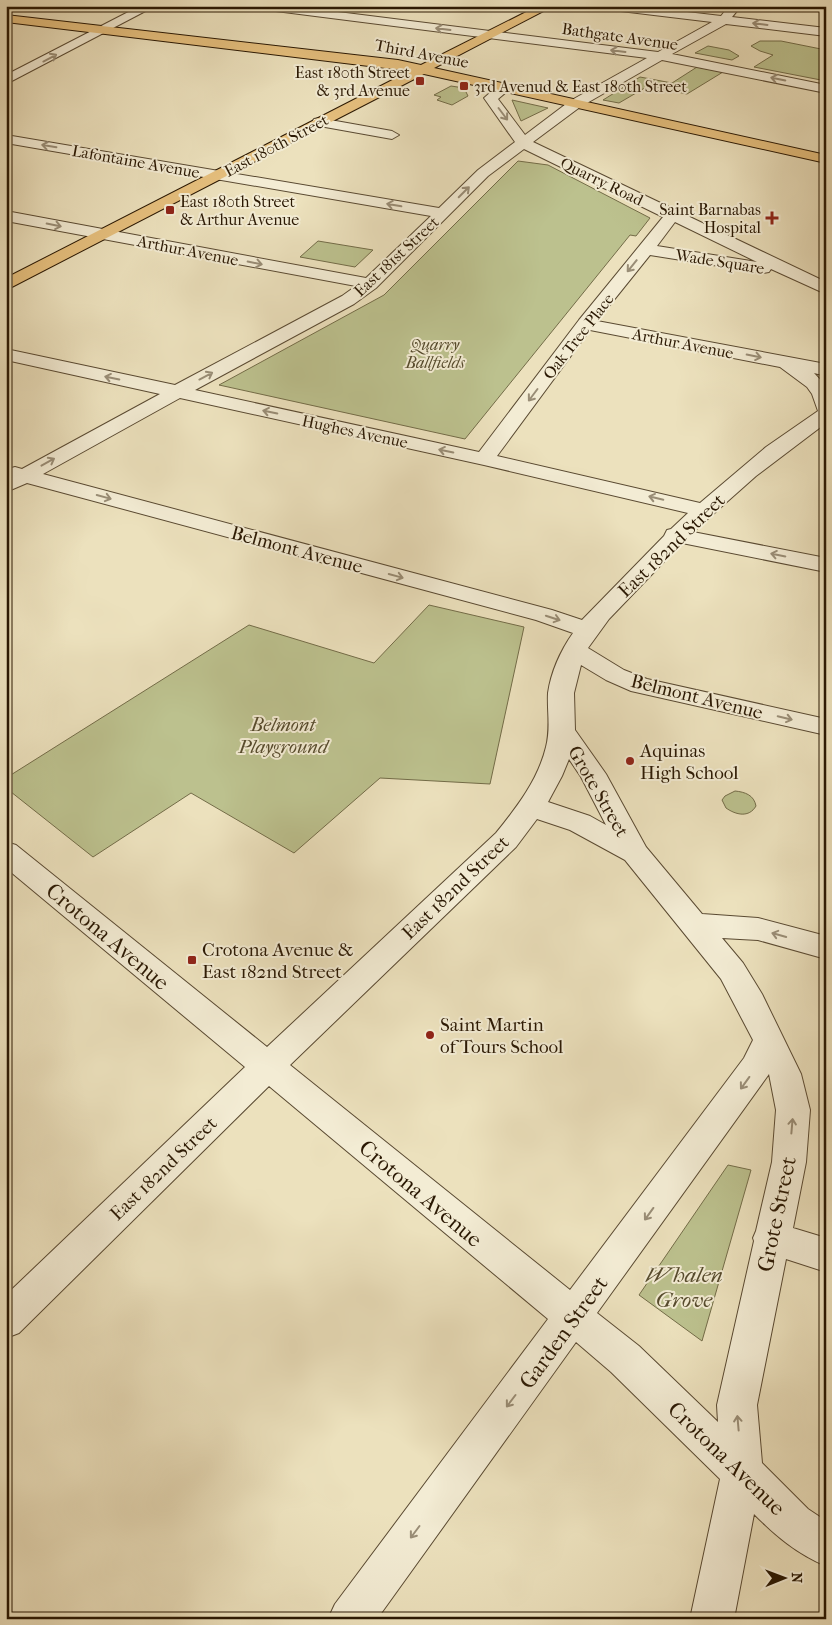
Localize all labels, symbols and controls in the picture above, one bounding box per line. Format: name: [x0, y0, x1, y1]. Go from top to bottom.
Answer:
street label: Bathgate Avenue: [561, 19, 679, 54]
one-way arrow: [752, 19, 768, 29]
one-way arrow: [435, 24, 451, 34]
street label: Third Avenue: [373, 35, 471, 72]
one-way arrow: [610, 46, 626, 56]
one-way arrow: [42, 53, 57, 62]
place label: East 180th Street & 3rd Avenue: [295, 63, 410, 100]
one-way arrow: [770, 74, 786, 84]
marker: East 180th Street & 3rd Avenue: [414, 75, 426, 87]
place label: 3rd Avenud & East 180th Street: [474, 77, 687, 96]
marker: 3rd Avenud & East 180th Street: [458, 80, 470, 92]
one-way arrow: [497, 107, 508, 120]
street label: East 180th Street: [221, 110, 332, 181]
one-way arrow: [41, 141, 57, 151]
street label: Lafontaine Avenue: [71, 141, 201, 182]
street label: Quarry Road: [557, 153, 647, 210]
one-way arrow: [458, 186, 470, 198]
place label: East 180th Street & Arthur Avenue: [180, 192, 299, 229]
one-way arrow: [387, 200, 403, 210]
place label: Saint Barnabas Hospital: [659, 200, 762, 237]
marker: East 180th Street & Arthur Avenue: [164, 204, 176, 216]
marker: Saint Barnabas Hospital: [765, 211, 779, 225]
street label: East 181st Street: [350, 212, 443, 300]
one-way arrow: [46, 221, 62, 230]
street label: Arthur Avenue: [135, 231, 240, 270]
street label: Wade Square: [673, 245, 766, 278]
one-way arrow: [247, 258, 263, 268]
one-way arrow: [626, 260, 637, 273]
street label: Oak Tree Place: [539, 289, 618, 383]
street label: Arthur Avenue: [630, 324, 735, 363]
park label: Quarry Ballfields: [404, 335, 466, 372]
one-way arrow: [745, 352, 761, 362]
one-way arrow: [199, 371, 214, 381]
one-way arrow: [104, 373, 120, 382]
one-way arrow: [527, 388, 538, 401]
one-way arrow: [263, 407, 279, 417]
street label: Hughes Avenue: [300, 411, 410, 452]
one-way arrow: [439, 446, 455, 455]
one-way arrow: [41, 457, 56, 467]
street label: East 182nd Street: [614, 489, 730, 602]
one-way arrow: [96, 493, 112, 503]
one-way arrow: [648, 493, 664, 503]
street label: Belmont Avenue: [229, 522, 365, 578]
one-way arrow: [770, 550, 786, 560]
one-way arrow: [388, 571, 404, 581]
one-way arrow: [545, 614, 561, 624]
street label: Belmont Avenue: [628, 670, 765, 724]
park label: Belmont Playground: [237, 714, 330, 758]
one-way arrow: [777, 714, 793, 723]
place label: Aquinas High School: [639, 740, 739, 784]
street label: Grote Street: [563, 742, 633, 841]
marker: Aquinas High School: [624, 755, 636, 767]
street label: East 182nd Street: [398, 831, 514, 944]
street label: Crotona Avenue: [41, 878, 174, 996]
one-way arrow: [771, 929, 787, 939]
place label: Crotona Avenue & East 182nd Street: [202, 939, 353, 983]
marker: Crotona Avenue & East 182nd Street: [186, 954, 198, 966]
place label: Saint Martin of Tours School: [440, 1014, 563, 1058]
marker: Saint Martin of Tours School: [424, 1029, 436, 1041]
one-way arrow: [740, 1076, 750, 1090]
street label: East 182nd Street: [106, 1112, 222, 1225]
one-way arrow: [787, 1118, 797, 1134]
street label: Crotona Avenue: [354, 1135, 487, 1253]
street label: Grote Street: [752, 1154, 802, 1274]
one-way arrow: [644, 1207, 654, 1221]
park label: Whalen Grove: [645, 1262, 723, 1313]
street label: Garden Street: [514, 1271, 614, 1394]
one-way arrow: [506, 1394, 517, 1407]
street label: Crotona Avenue: [662, 1396, 790, 1521]
one-way arrow: [733, 1415, 743, 1431]
one-way arrow: [409, 1525, 420, 1538]
north arrow: [760, 1552, 810, 1602]
text: N: [788, 1572, 805, 1584]

